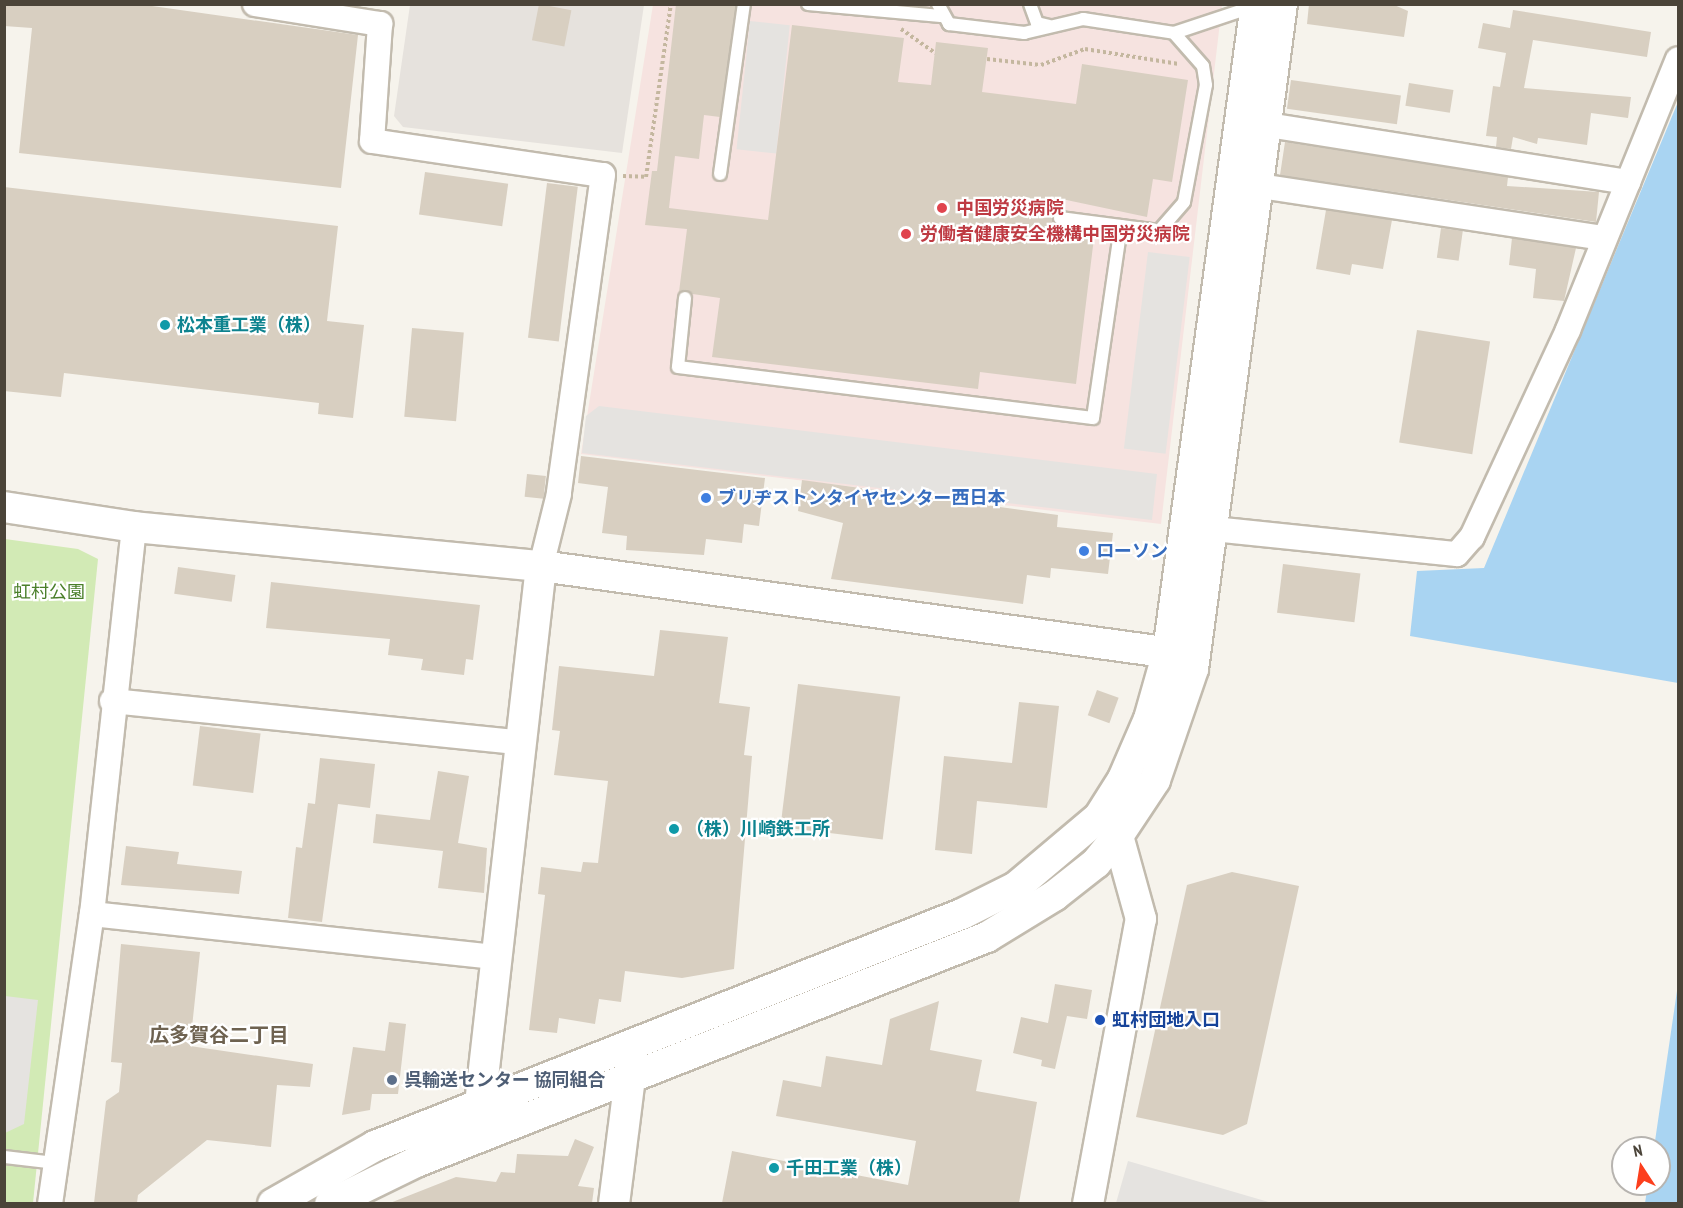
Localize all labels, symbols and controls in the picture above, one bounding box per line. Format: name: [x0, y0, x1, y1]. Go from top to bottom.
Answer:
place label: 中国労災病院: [956, 197, 1064, 219]
marker: 中国労災病院: [933, 199, 951, 217]
place label: 労働者健康安全機構中国労災病院: [920, 223, 1190, 245]
marker: 労働者健康安全機構中国労災病院: [897, 225, 915, 243]
place label: 松本重工業（株）: [177, 314, 321, 336]
marker: 松本重工業（株）: [158, 318, 172, 332]
place label: ブリヂストンタイヤセンター西日本: [718, 487, 1006, 509]
marker: ブリヂストンタイヤセンター西日本: [699, 491, 713, 505]
place label: ローソン: [1096, 540, 1168, 562]
marker: ローソン: [1077, 544, 1091, 558]
park label: 虹村公園: [13, 581, 85, 603]
place label: （株）川崎鉄工所: [686, 818, 830, 840]
marker: （株）川崎鉄工所: [667, 822, 681, 836]
place label: 虹村団地入口: [1112, 1009, 1220, 1031]
marker: 虹村団地入口: [1093, 1013, 1107, 1027]
district label: 広多賀谷二丁目: [149, 1023, 289, 1047]
place label: 呉輸送センター 協同組合: [404, 1069, 606, 1091]
marker: 呉輸送センター 協同組合: [385, 1073, 399, 1087]
north arrow: [1611, 1136, 1671, 1196]
text: N: [1631, 1140, 1644, 1161]
place label: 千田工業（株）: [786, 1157, 912, 1179]
marker: 千田工業（株）: [767, 1161, 781, 1175]

